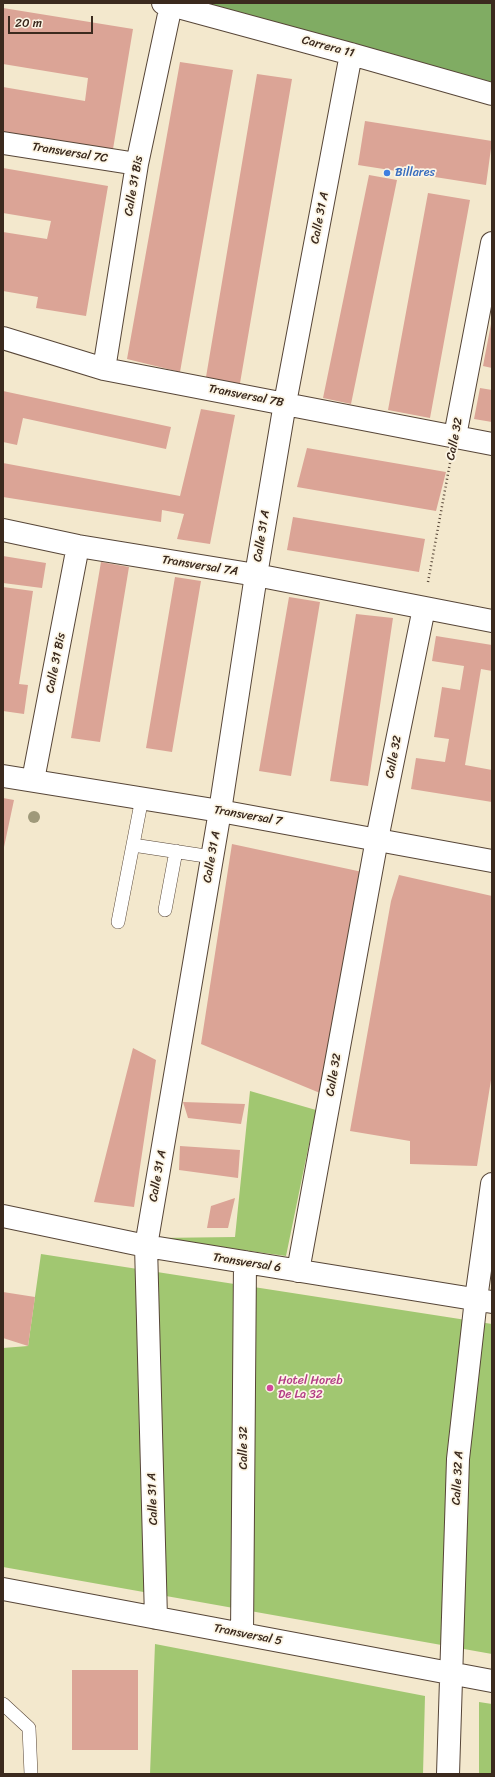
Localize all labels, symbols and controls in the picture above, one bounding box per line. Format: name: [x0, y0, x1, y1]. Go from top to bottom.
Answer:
scale bar: [10, 8, 95, 34]
text: 20 m: [15, 12, 42, 34]
street label: Carrera 11: [300, 33, 356, 61]
street label: Transversal 7C: [31, 140, 109, 166]
street label: Calle 31 Bis: [122, 155, 146, 217]
place label: Billares: [395, 166, 435, 180]
marker: Billares: [382, 168, 392, 178]
street label: Calle 31 A: [308, 191, 332, 245]
street label: Transversal 7B: [207, 382, 285, 410]
street label: Calle 32: [444, 416, 466, 462]
street label: Calle 31 A: [251, 509, 273, 563]
street label: Transversal 7A: [161, 553, 239, 579]
street label: Calle 31 Bis: [43, 632, 69, 694]
street label: Calle 32: [383, 734, 405, 780]
street label: Transversal 7: [213, 803, 283, 829]
street label: Calle 31 A: [200, 830, 224, 884]
street label: Calle 32: [323, 1053, 345, 1097]
street label: Calle 31 A: [146, 1149, 170, 1203]
street label: Transversal 6: [212, 1251, 282, 1275]
place label: Hotel Horeb De La 32: [278, 1374, 343, 1402]
marker: Hotel Horeb De La 32: [265, 1383, 275, 1393]
street label: Calle 32: [237, 1426, 251, 1470]
street label: Calle 32 A: [449, 1451, 467, 1505]
street label: Calle 31 A: [145, 1473, 161, 1525]
street label: Transversal 5: [213, 1621, 283, 1649]

